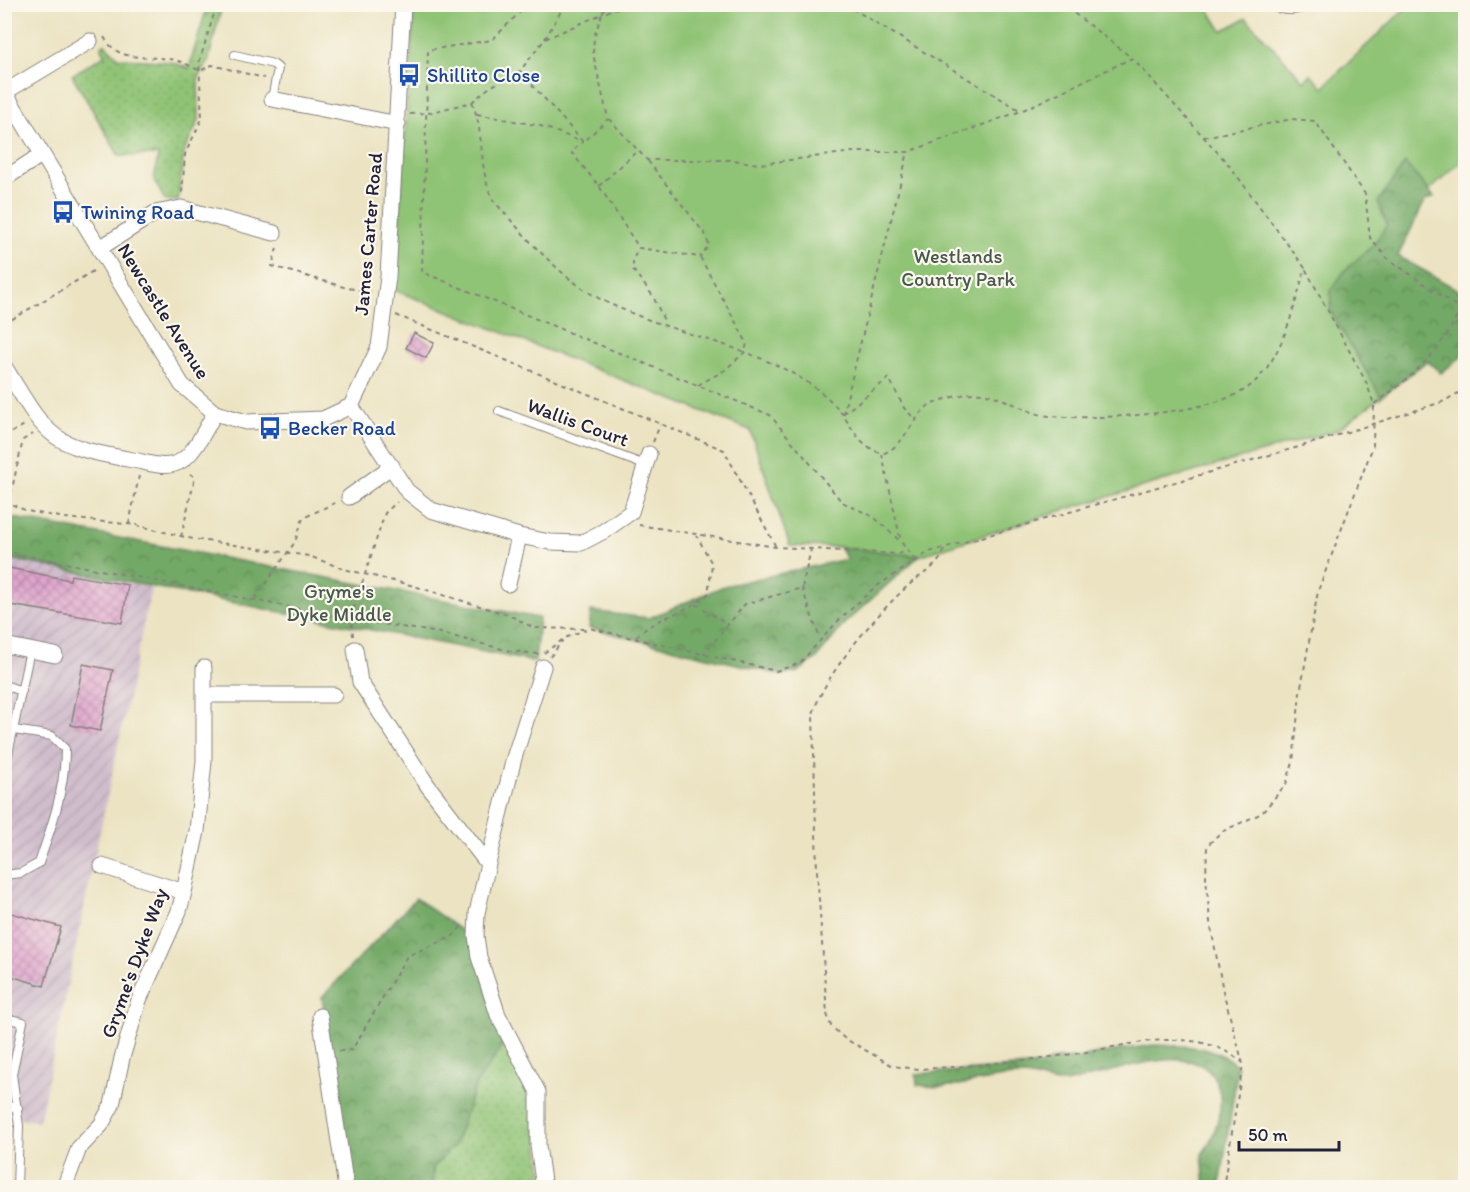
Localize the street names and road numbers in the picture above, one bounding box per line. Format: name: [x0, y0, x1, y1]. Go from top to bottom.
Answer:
street label: James Carter Road: [349, 152, 387, 316]
street label: Newcastle Avenue: [113, 239, 215, 383]
street label: Wallis Court: [524, 393, 633, 452]
street label: Gryme's Dyke Way: [96, 884, 172, 1041]

